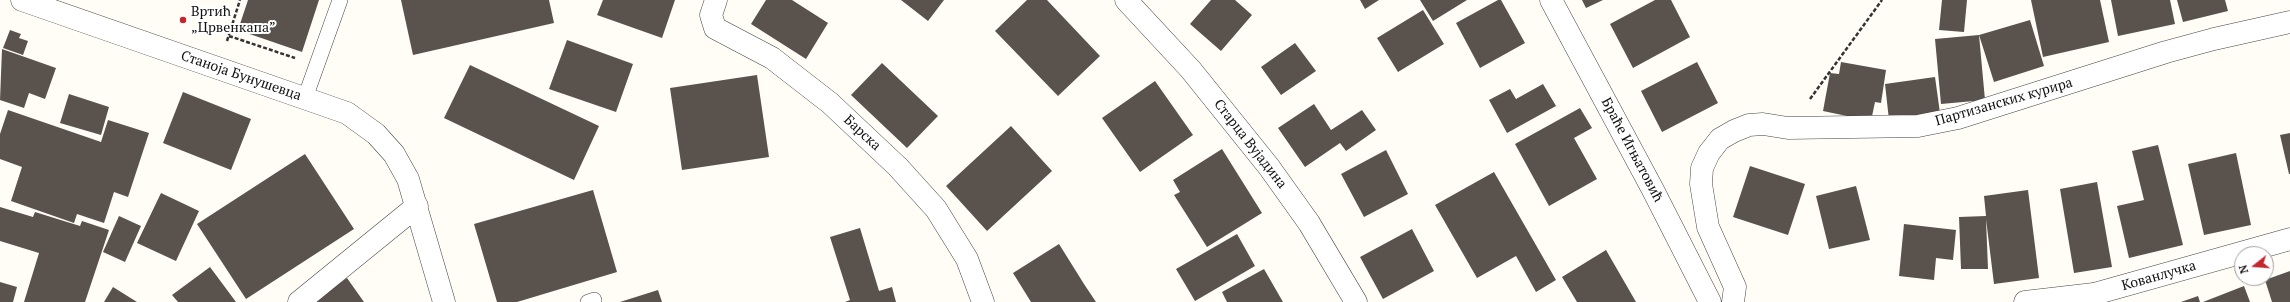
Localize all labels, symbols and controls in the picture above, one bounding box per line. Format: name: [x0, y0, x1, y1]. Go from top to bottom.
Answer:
place label: Вртић „Црвенкапа”: [191, 4, 276, 36]
marker: Вртић „Црвенкапа”: [178, 15, 188, 25]
street label: Станоја Бунушевца: [179, 48, 303, 104]
street label: Партизанских курира: [1933, 74, 2075, 130]
street label: Браће Игњатовић: [1597, 95, 1667, 205]
street label: Старца Вујадина: [1210, 96, 1290, 192]
street label: Барска: [840, 112, 884, 154]
north arrow: [2234, 246, 2274, 286]
street label: Кованлучка: [2120, 257, 2198, 295]
text: N: [2236, 263, 2251, 275]

